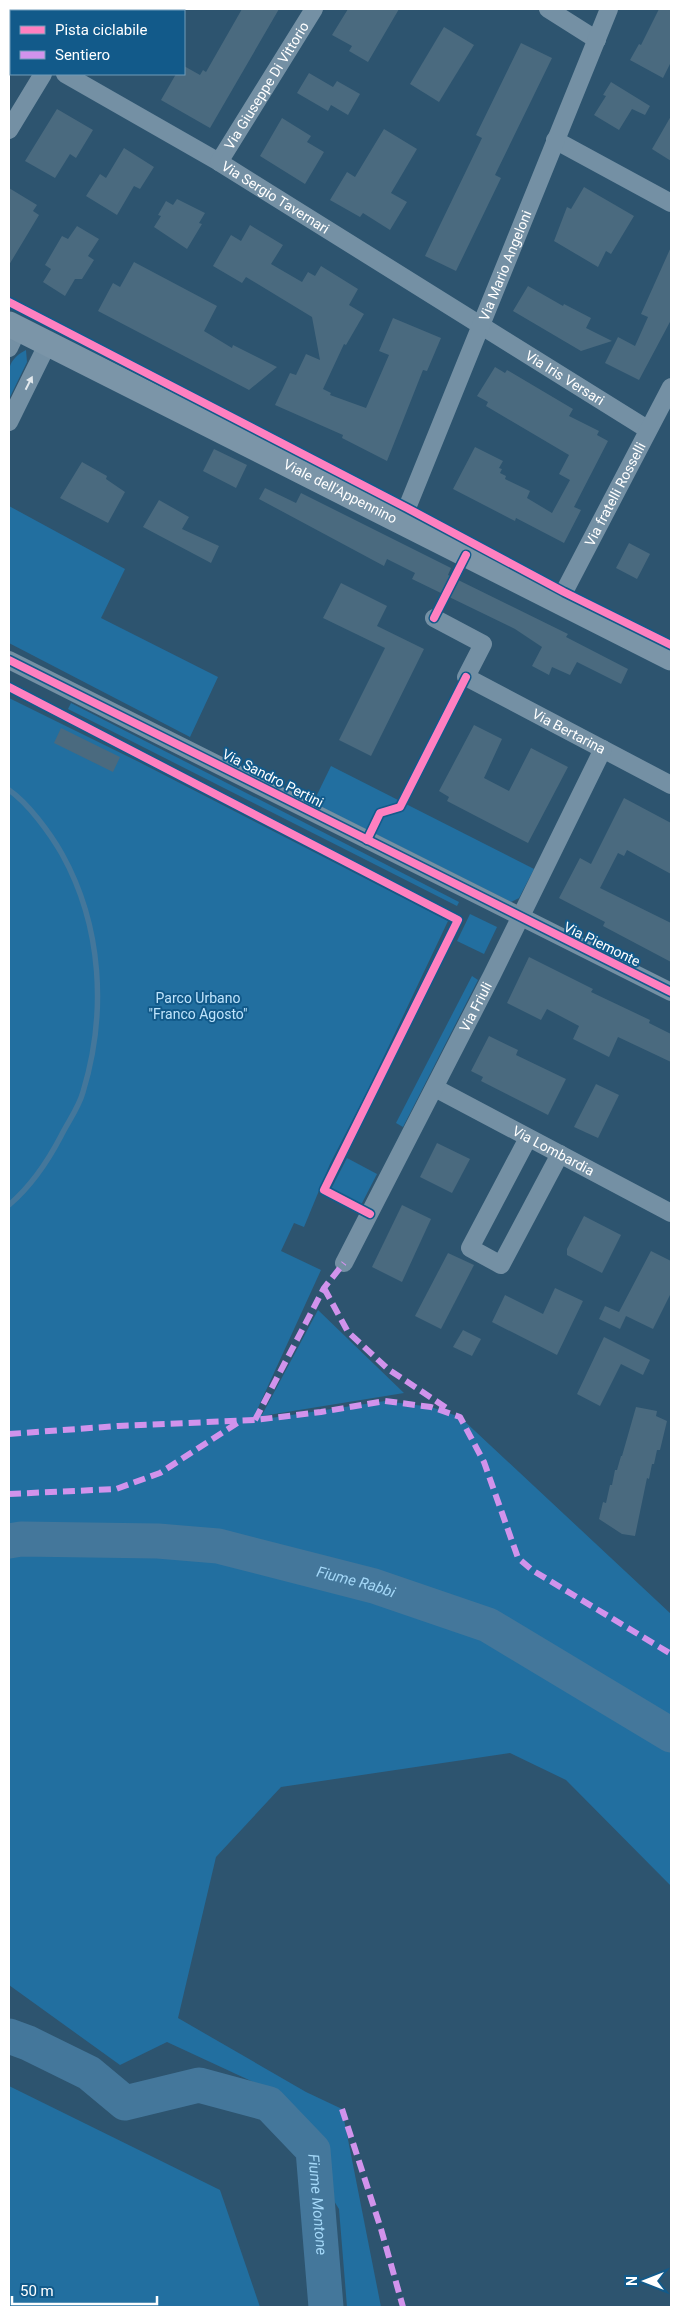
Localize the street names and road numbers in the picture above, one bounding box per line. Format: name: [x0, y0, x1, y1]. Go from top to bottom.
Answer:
street label: Via Giuseppe Di Vittorio: [221, 19, 312, 152]
street label: Via Sergio Tavernari: [219, 158, 332, 237]
street label: Via Mario Angeloni: [476, 208, 535, 323]
street label: Via Iris Versari: [522, 347, 607, 408]
street label: Via fratelli Rosselli: [581, 440, 649, 549]
street label: Viale dell'Appennino: [281, 456, 400, 526]
street label: Via Bertarina: [530, 705, 608, 757]
street label: Via Sandro Pertini: [220, 746, 326, 810]
street label: Via Piemonte: [561, 919, 643, 969]
street label: Via Friuli: [456, 979, 495, 1034]
street label: Via Lombardia: [510, 1123, 597, 1179]

